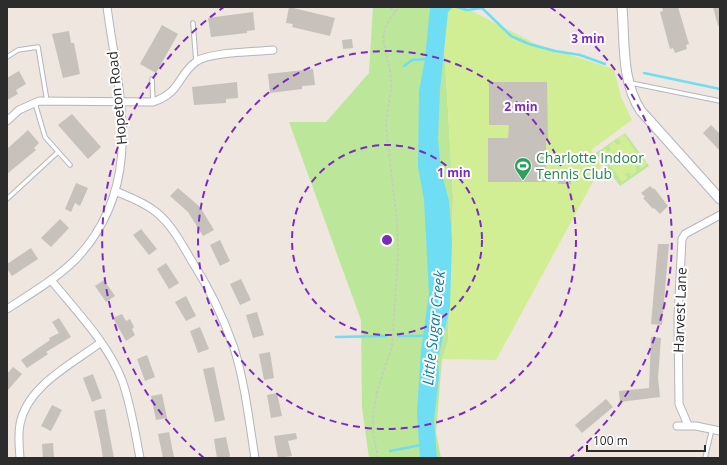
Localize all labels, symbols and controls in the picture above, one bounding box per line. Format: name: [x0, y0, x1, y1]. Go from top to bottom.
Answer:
text: 3 min: [571, 30, 605, 47]
street label: Hopeton Road: [102, 50, 131, 146]
text: 2 min: [504, 98, 538, 115]
place label: Charlotte Indoor Tennis Club: [536, 148, 644, 183]
sports icon: Charlotte Indoor Tennis Club: [513, 156, 533, 181]
text: 1 min: [437, 164, 471, 181]
centre of rings: [380, 233, 394, 247]
street label: Harvest Lane: [669, 267, 690, 353]
water label: Little Sugar Creek: [417, 269, 449, 386]
scale bar: [587, 427, 705, 453]
text: 100 m: [593, 432, 628, 449]

